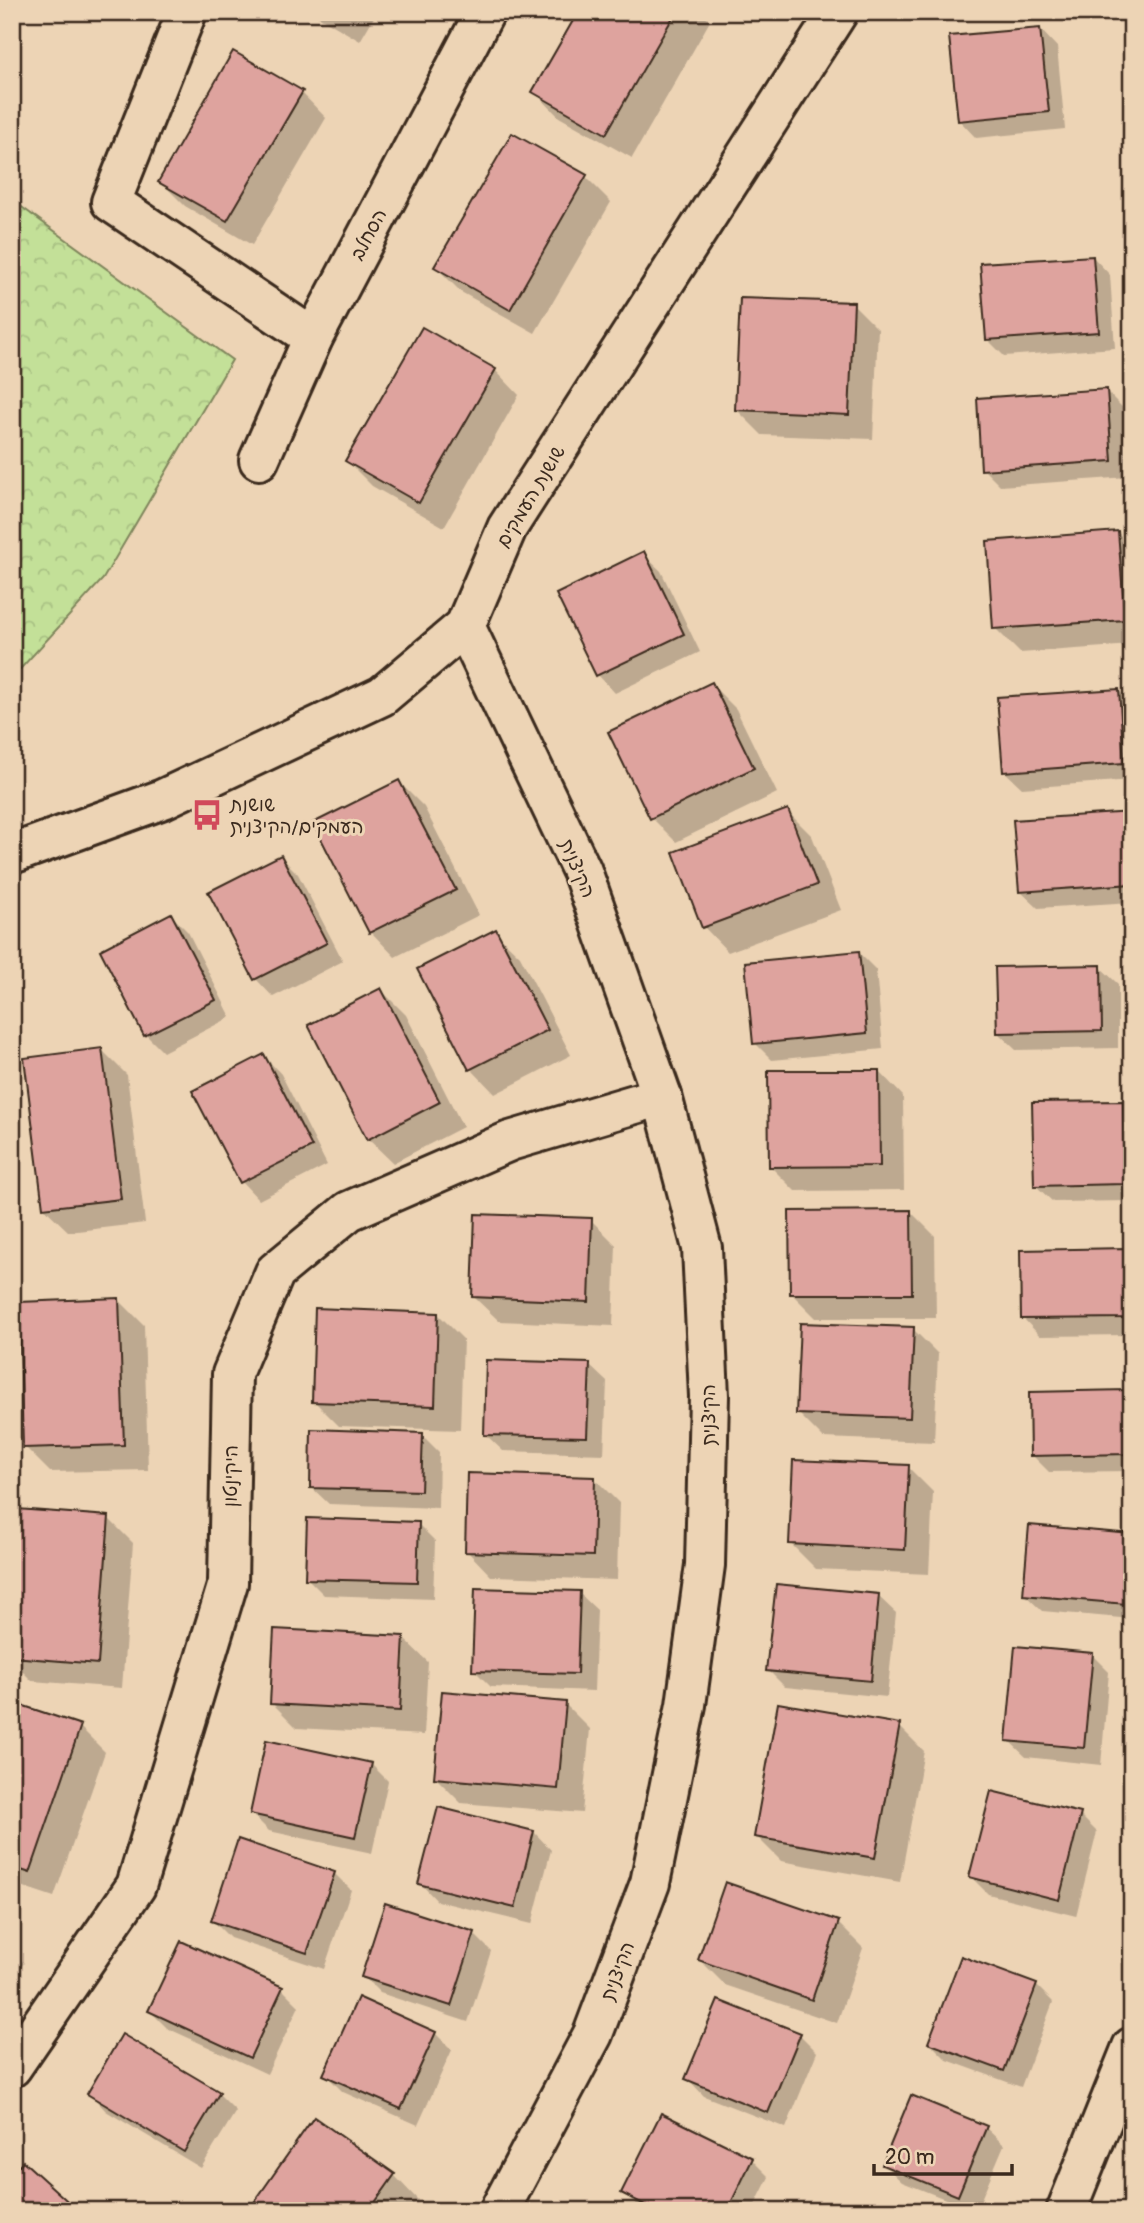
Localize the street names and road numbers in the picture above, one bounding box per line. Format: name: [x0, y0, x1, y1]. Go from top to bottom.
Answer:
street label: הסחלב: [345, 205, 392, 264]
street label: שושנת העמקים: [491, 441, 571, 552]
street label: הקיצנית: [554, 835, 600, 901]
street label: הקיצנית: [697, 1384, 721, 1446]
street label: היקינטון: [218, 1445, 244, 1507]
street label: הקיצנית: [596, 1938, 640, 2004]

